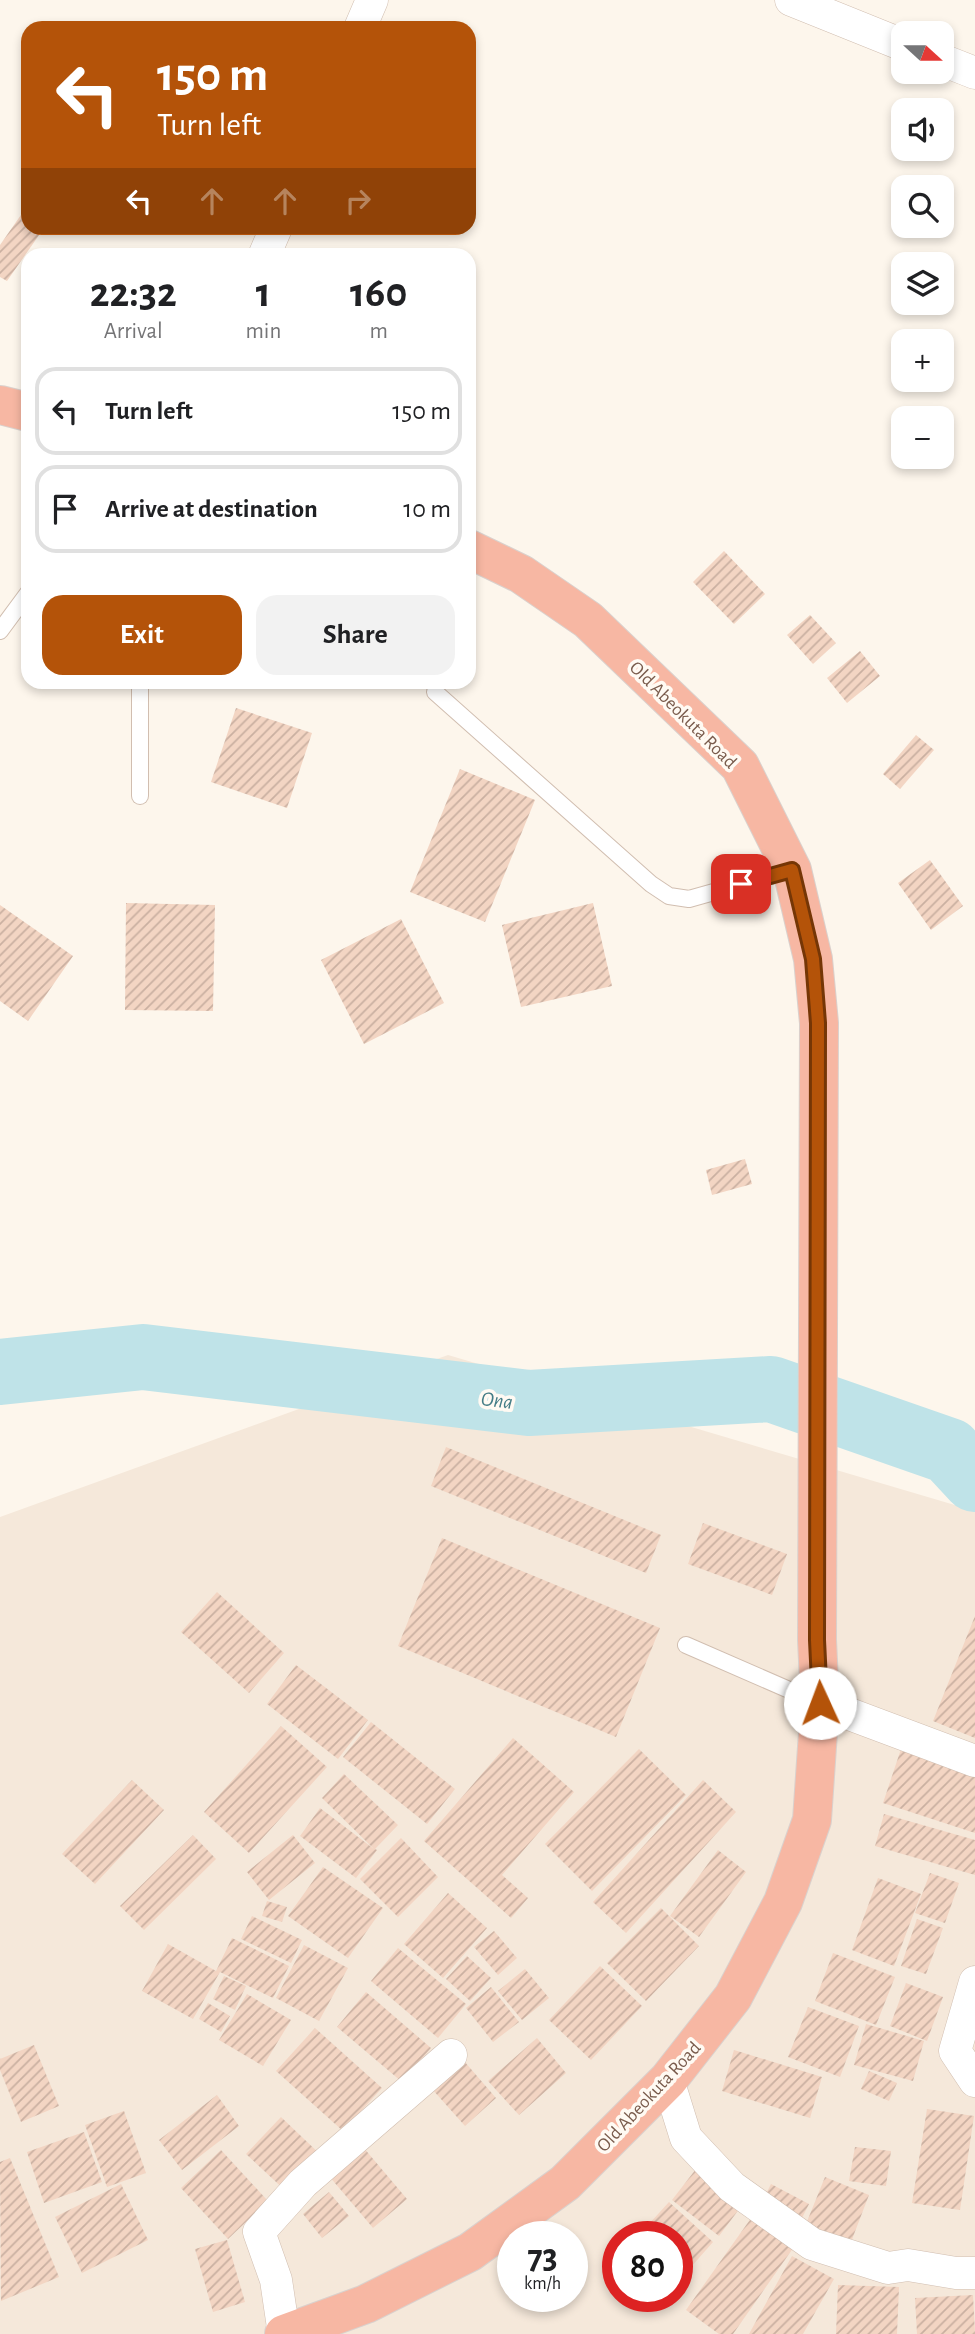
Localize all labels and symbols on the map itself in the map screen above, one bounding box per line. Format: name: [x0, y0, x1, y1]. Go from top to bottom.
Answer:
north arrow: [891, 21, 954, 84]
street label: Old Abeokuta Road: [626, 658, 740, 772]
pin: [711, 854, 771, 914]
water label: Ona: [480, 1388, 514, 1413]
position arrow: [783, 1666, 857, 1740]
street label: Old Abeokuta Road: [593, 2038, 705, 2156]
speed limit sign: 80: [602, 2221, 693, 2312]

